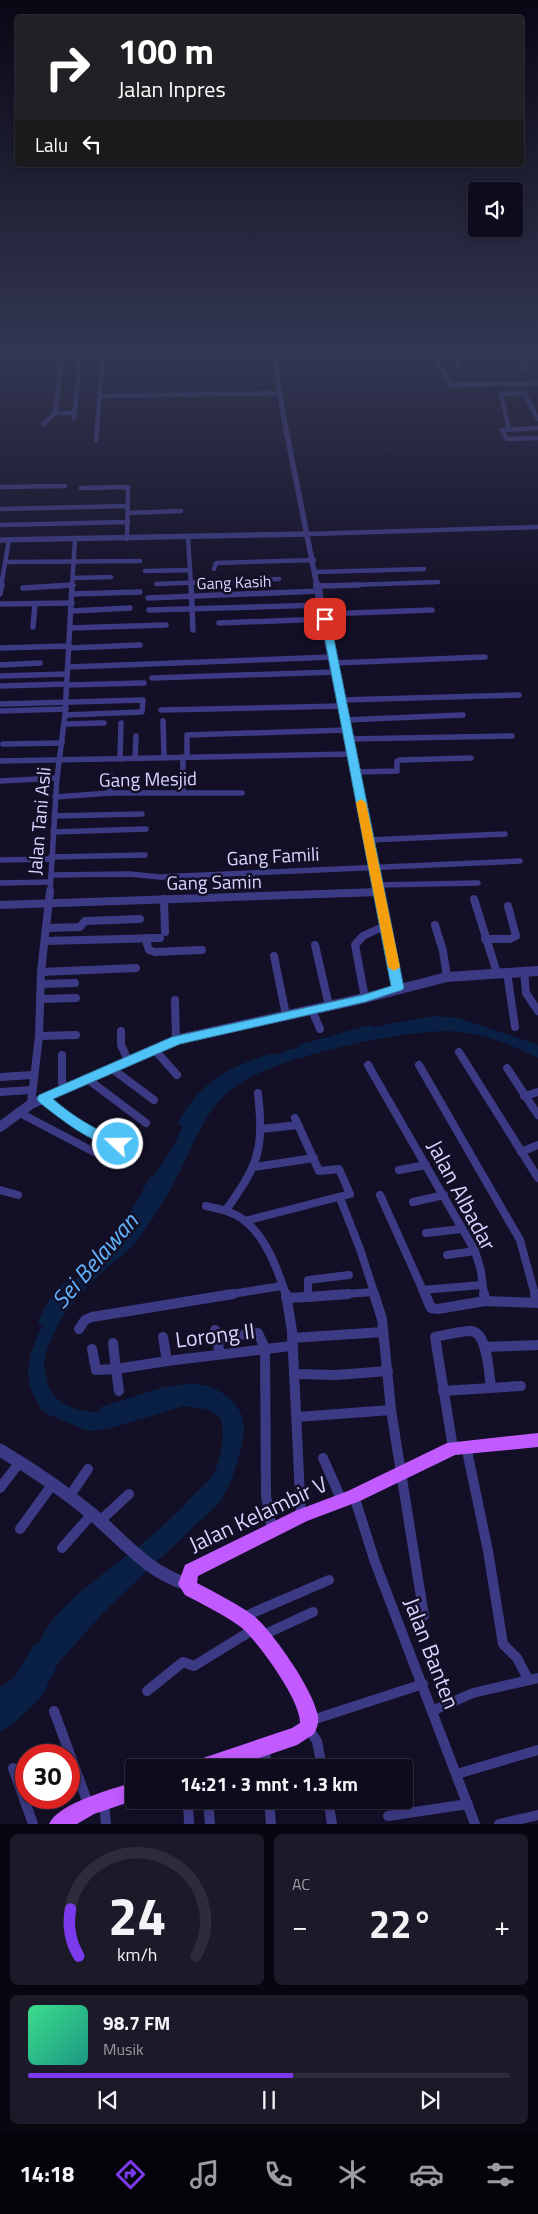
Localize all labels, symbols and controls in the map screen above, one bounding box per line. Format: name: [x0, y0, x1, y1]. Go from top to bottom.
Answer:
text: 100 m: [118, 24, 214, 78]
icon: right: [35, 35, 100, 100]
text: Jalan Inpres: [118, 72, 226, 106]
text: Lalu: [35, 130, 68, 159]
icon: left: [78, 130, 106, 158]
map controls: [468, 182, 523, 237]
button: sound: [468, 182, 523, 237]
street label: Gang Kasih: [196, 569, 272, 595]
pin: [304, 598, 346, 640]
icon: arrive: [311, 605, 339, 633]
street label: Gang Mesjid: [99, 763, 197, 794]
street label: Jalan Tani Asli: [19, 766, 58, 876]
street label: Gang Famili: [226, 839, 320, 872]
street label: Gang Samin: [166, 866, 262, 897]
position arrow: [91, 1117, 143, 1169]
street label: Jalan Albadar: [419, 1134, 506, 1257]
water label: Sei Belawan: [42, 1204, 147, 1316]
street label: Lorong II: [173, 1313, 257, 1357]
street label: Jalan Kelambir V: [183, 1467, 333, 1561]
street label: Jalan Banten: [395, 1592, 469, 1714]
speed limit sign: 30: [15, 1744, 80, 1809]
text: 14:21 · 3 mnt · 1.3 km: [180, 1769, 358, 1798]
text: AC: [292, 1872, 310, 1896]
text: 24: [108, 1876, 166, 1955]
text: 22°: [369, 1895, 433, 1953]
text: −: [292, 1904, 308, 1947]
text: +: [494, 1904, 510, 1947]
text: km/h: [117, 1941, 157, 1968]
text: 98.7 FM: [103, 2008, 170, 2037]
text: Musik: [103, 2037, 144, 2061]
icon: previous: [94, 2086, 122, 2114]
icon: pause: [255, 2086, 283, 2114]
icon: next: [416, 2086, 444, 2114]
text: 14:18: [20, 2157, 74, 2191]
icon: directions: [113, 2157, 148, 2192]
icon: music: [187, 2157, 222, 2192]
icon: phone: [261, 2157, 296, 2192]
icon: climate: [335, 2157, 370, 2192]
icon: car: [409, 2157, 444, 2192]
icon: filters: [483, 2157, 518, 2192]

